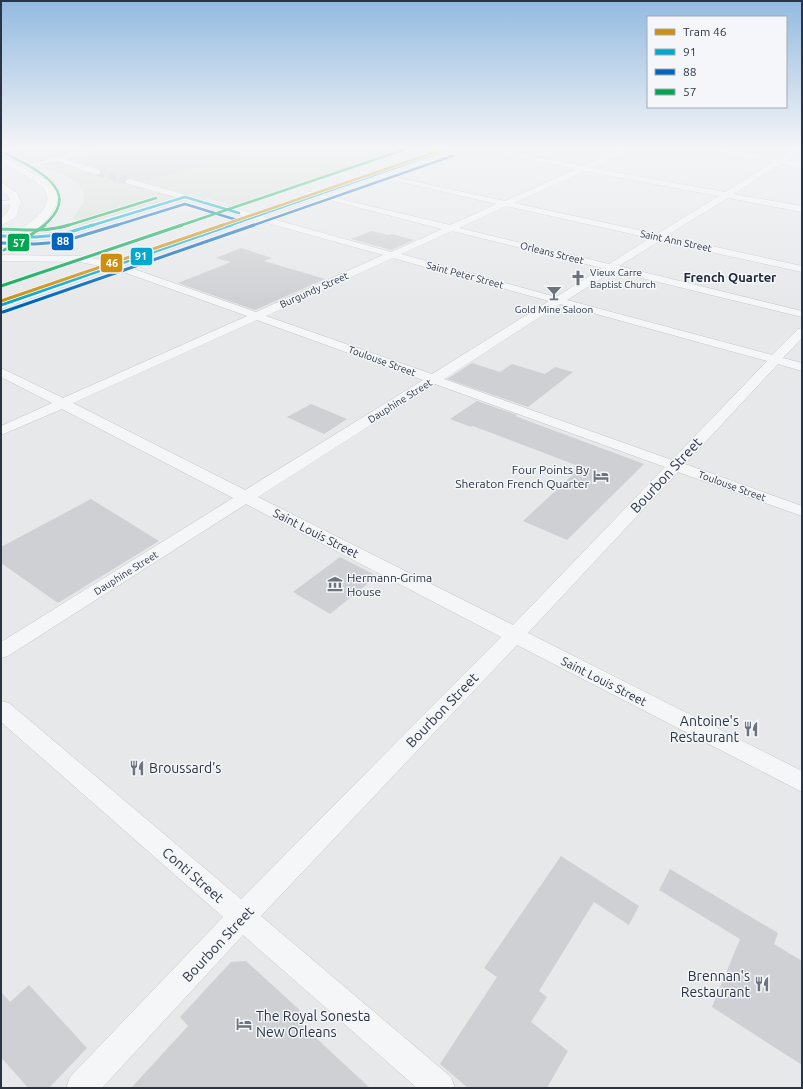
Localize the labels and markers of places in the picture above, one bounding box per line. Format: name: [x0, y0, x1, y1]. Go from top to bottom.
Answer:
place label: Vieux Carre Baptist Church: [590, 267, 656, 290]
church icon: Vieux Carre Baptist Church: [569, 269, 587, 287]
bar icon: Gold Mine Saloon: [545, 284, 563, 302]
place label: Gold Mine Saloon: [515, 304, 593, 315]
place label: Four Points By Sheraton French Quarter: [455, 463, 589, 490]
hotel icon: Four Points By Sheraton French Quarter: [592, 467, 610, 485]
place label: Hermann-Grima House: [347, 571, 432, 598]
museum icon: Hermann-Grima House: [326, 575, 344, 593]
place label: Antoine's Restaurant: [670, 713, 739, 745]
restaurant icon: Antoine's Restaurant: [742, 720, 760, 738]
restaurant icon: Broussard’s: [128, 759, 146, 777]
place label: Broussard’s: [149, 760, 221, 776]
place label: Brennan's Restaurant: [681, 968, 750, 1000]
restaurant icon: Brennan's Restaurant: [753, 975, 771, 993]
place label: The Royal Sonesta New Orleans: [256, 1008, 370, 1040]
hotel icon: The Royal Sonesta New Orleans: [235, 1015, 253, 1033]

